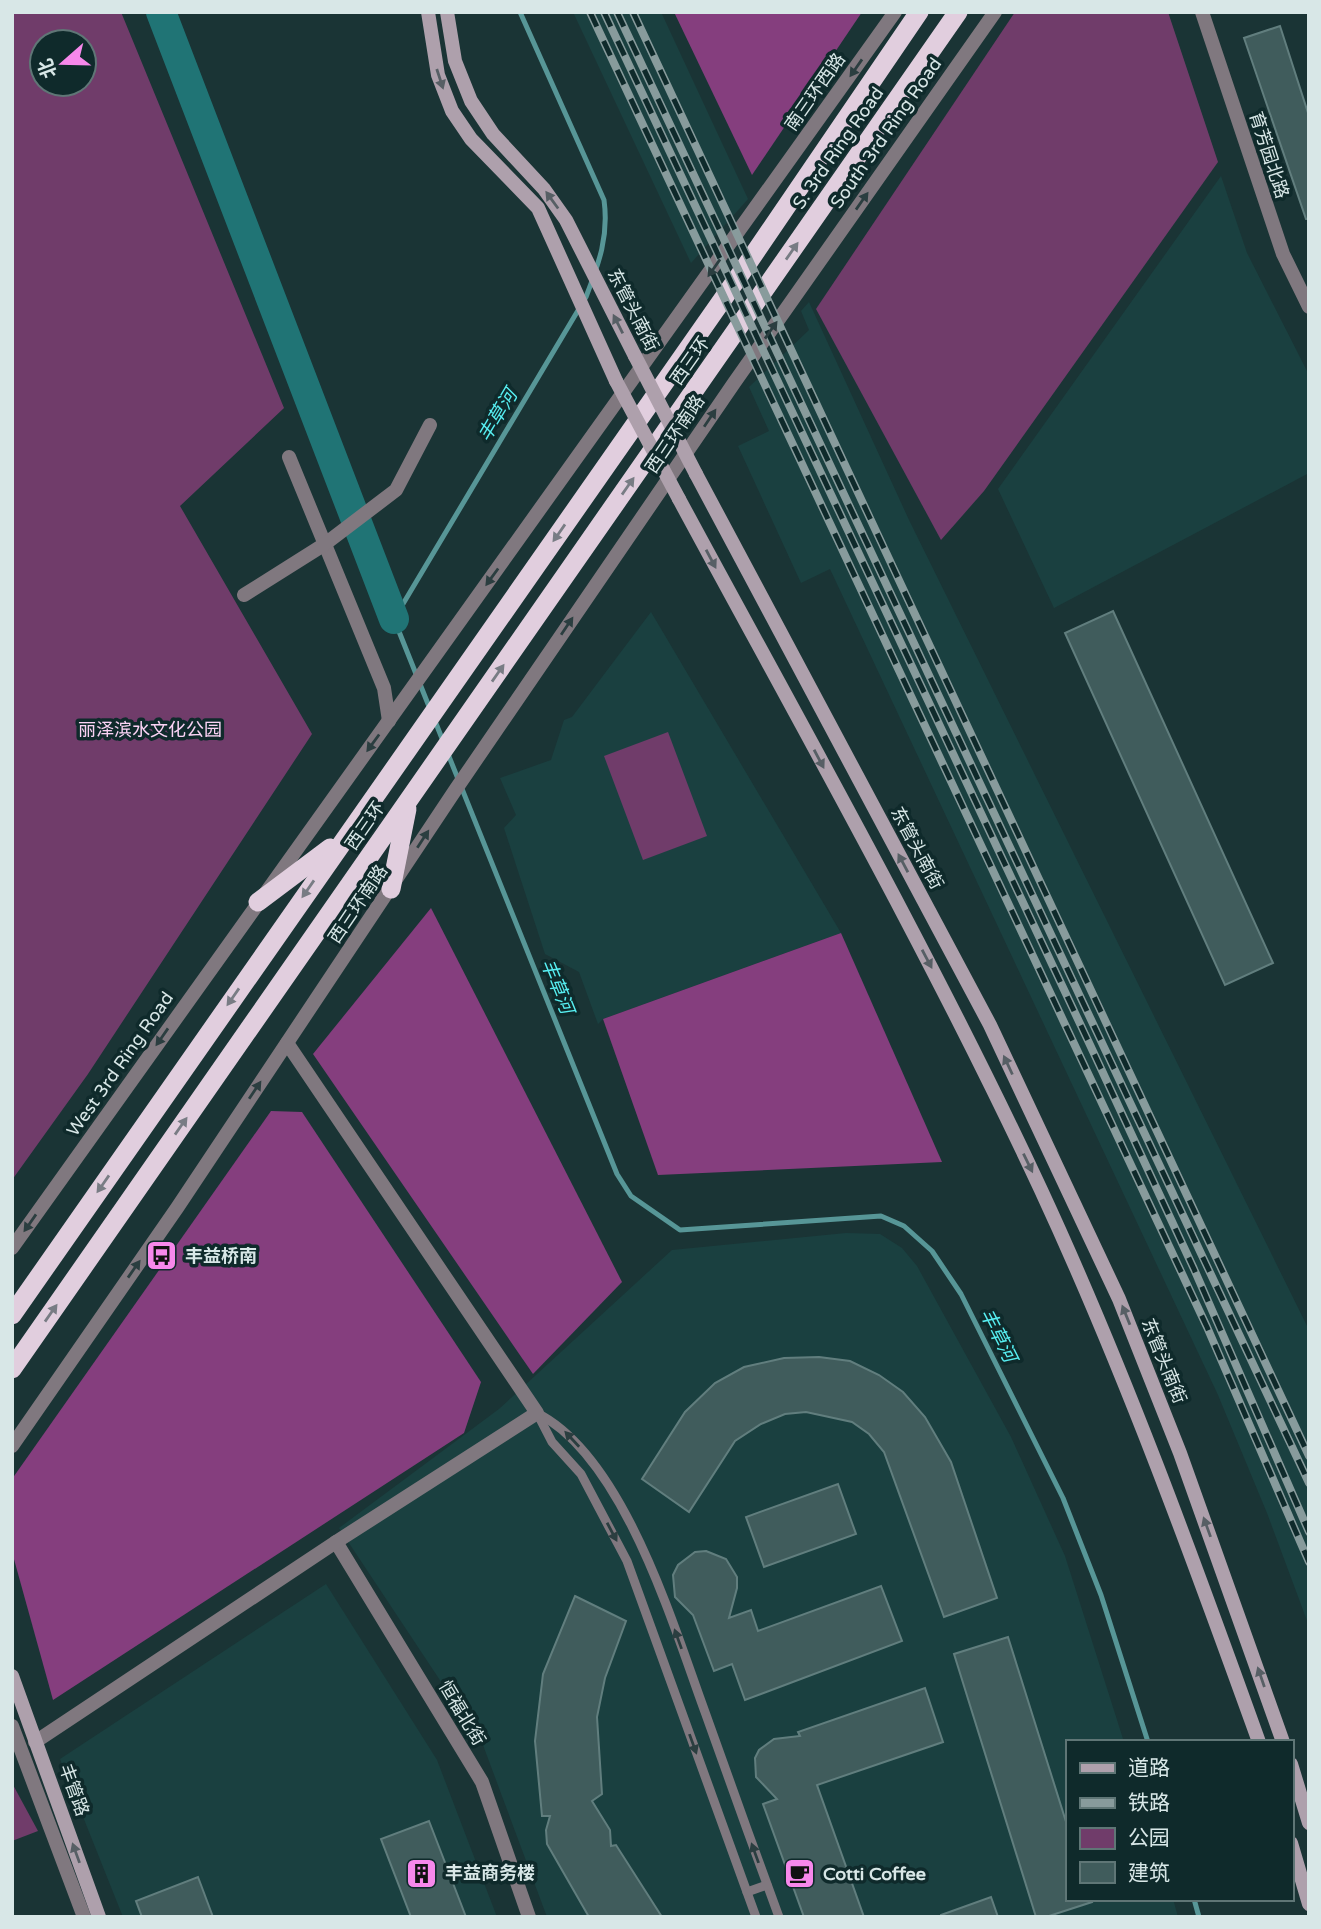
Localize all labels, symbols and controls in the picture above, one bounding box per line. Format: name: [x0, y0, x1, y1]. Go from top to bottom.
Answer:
north arrow: [28, 28, 98, 98]
street label: 南三环西路: [780, 49, 850, 135]
street label: South 3rd Ring Road: [826, 53, 946, 213]
text: 北: [34, 56, 62, 81]
one-way arrow: [849, 59, 863, 77]
one-way arrow: [436, 69, 446, 90]
street label: S. 3rd Ring Road: [788, 83, 888, 213]
street label: 育芳园北路: [1245, 109, 1293, 201]
one-way arrow: [545, 191, 559, 209]
one-way arrow: [855, 192, 869, 210]
one-way arrow: [785, 242, 799, 260]
one-way arrow: [707, 259, 721, 277]
street label: 东管头南街: [603, 265, 663, 355]
one-way arrow: [613, 313, 625, 333]
one-way arrow: [764, 321, 778, 339]
street label: 西三环: [666, 333, 714, 389]
water label: 丰草河: [474, 382, 524, 446]
street label: 西三环南路: [641, 391, 709, 477]
one-way arrow: [703, 409, 717, 427]
one-way arrow: [621, 477, 635, 495]
one-way arrow: [552, 524, 566, 542]
one-way arrow: [705, 549, 717, 569]
one-way arrow: [485, 568, 499, 586]
one-way arrow: [560, 617, 574, 635]
one-way arrow: [491, 664, 505, 682]
park label: 丽泽滨水文化公园: [78, 719, 222, 741]
one-way arrow: [366, 734, 380, 752]
one-way arrow: [813, 749, 825, 769]
street label: 西三环: [341, 798, 389, 854]
street label: 东管头南街: [886, 803, 948, 893]
one-way arrow: [417, 829, 430, 849]
one-way arrow: [897, 853, 909, 873]
street label: 西三环南路: [324, 861, 392, 947]
one-way arrow: [302, 880, 316, 898]
one-way arrow: [921, 950, 933, 969]
water label: 丰草河: [536, 956, 579, 1021]
street label: West 3rd Ring Road: [62, 988, 178, 1140]
one-way arrow: [226, 988, 240, 1006]
one-way arrow: [155, 1028, 169, 1046]
one-way arrow: [1003, 1055, 1014, 1075]
one-way arrow: [248, 1081, 261, 1100]
one-way arrow: [174, 1117, 188, 1135]
one-way arrow: [1022, 1153, 1034, 1173]
one-way arrow: [96, 1175, 110, 1193]
one-way arrow: [24, 1214, 38, 1232]
bus stop icon: 丰益桥南: [145, 1239, 179, 1273]
place label: 丰益桥南: [185, 1245, 257, 1267]
one-way arrow: [127, 1260, 141, 1278]
one-way arrow: [44, 1304, 58, 1322]
water label: 丰草河: [975, 1305, 1023, 1369]
one-way arrow: [1120, 1305, 1131, 1326]
street label: 东管头南街: [1137, 1315, 1191, 1407]
one-way arrow: [565, 1431, 581, 1448]
one-way arrow: [1201, 1517, 1212, 1538]
one-way arrow: [606, 1522, 617, 1542]
one-way arrow: [672, 1628, 683, 1649]
one-way arrow: [1255, 1667, 1266, 1688]
street label: 恒福北街: [434, 1676, 490, 1750]
one-way arrow: [688, 1734, 699, 1755]
legend: [1066, 1740, 1293, 1901]
text: 道路: [1128, 1756, 1170, 1781]
street label: 丰管路: [54, 1761, 94, 1819]
text: 铁路: [1128, 1791, 1170, 1816]
text: 公园: [1128, 1826, 1170, 1851]
one-way arrow: [70, 1842, 81, 1863]
one-way arrow: [750, 1842, 761, 1863]
building icon: 丰益商务楼: [405, 1856, 439, 1890]
cafe icon: Cotti Coffee: [783, 1857, 817, 1891]
text: 建筑: [1128, 1861, 1170, 1886]
place label: 丰益商务楼: [445, 1862, 535, 1884]
place label: Cotti Coffee: [823, 1863, 926, 1885]

